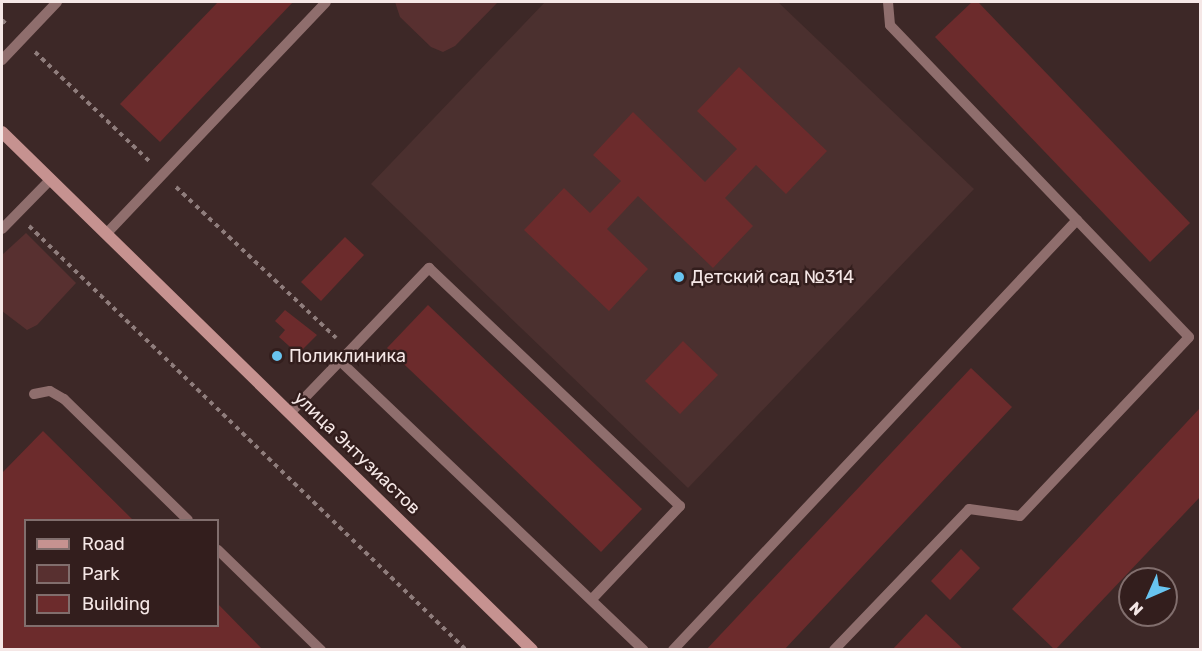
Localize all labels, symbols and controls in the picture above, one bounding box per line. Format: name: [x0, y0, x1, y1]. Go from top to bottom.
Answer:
place label: Детский сад №314: [691, 266, 854, 288]
marker: Детский сад №314: [672, 270, 686, 284]
place label: Поликлиника: [289, 345, 406, 367]
marker: Поликлиника: [270, 349, 284, 363]
street label: улица Энтузиастов: [289, 387, 425, 519]
legend: [24, 519, 219, 627]
text: Road: [82, 533, 125, 555]
text: Park: [82, 563, 119, 585]
north arrow: [1118, 567, 1178, 627]
text: Building: [82, 593, 150, 615]
text: N: [1126, 598, 1147, 619]

